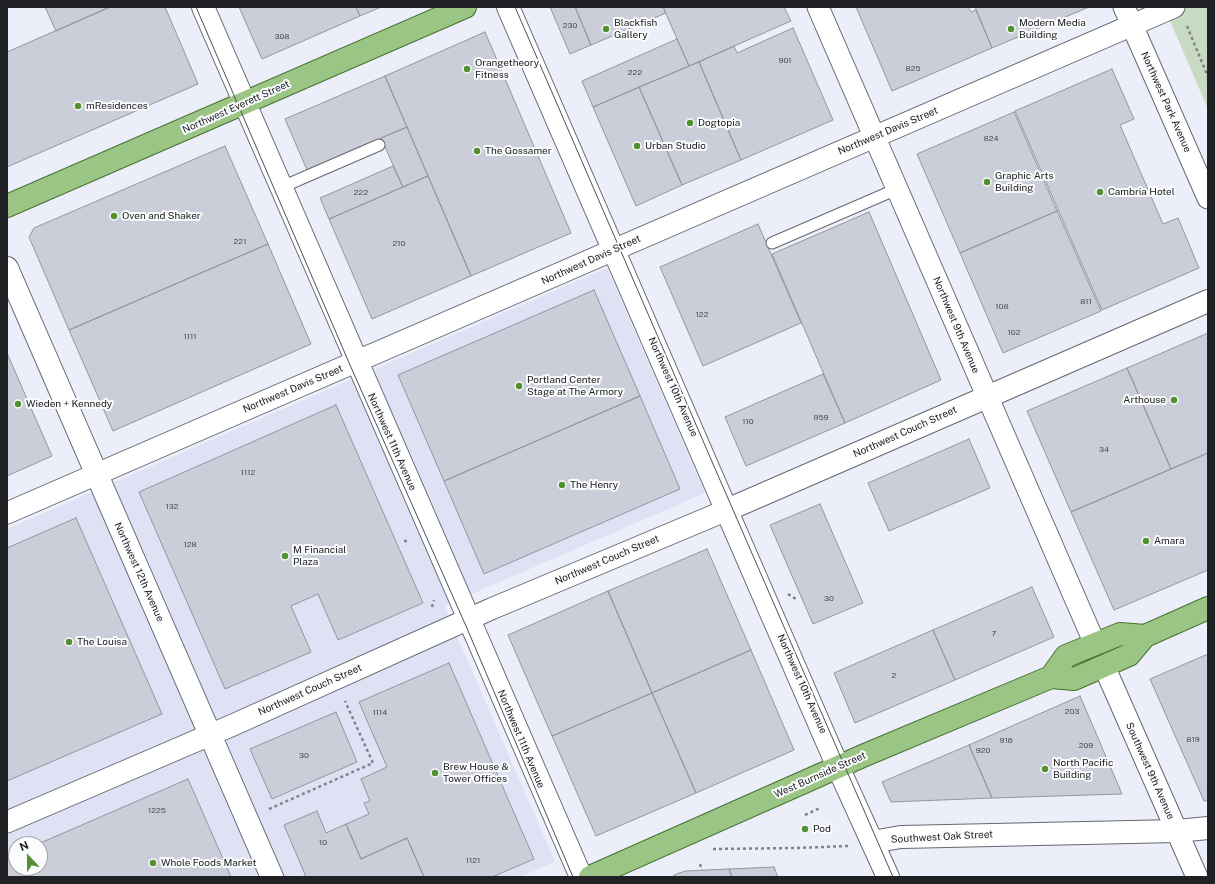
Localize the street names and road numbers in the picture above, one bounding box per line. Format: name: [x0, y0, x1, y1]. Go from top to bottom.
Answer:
street label: Northwest Park Avenue: [1138, 50, 1194, 154]
street label: Northwest Everett Street: [181, 78, 291, 136]
street label: Northwest Davis Street: [836, 104, 940, 158]
street label: Northwest Davis Street: [539, 233, 643, 287]
street label: Northwest 9th Avenue: [930, 275, 982, 375]
street label: Northwest 10th Avenue: [646, 335, 700, 439]
street label: Northwest Davis Street: [241, 362, 345, 416]
street label: Northwest 11th Avenue: [365, 391, 419, 493]
street label: Northwest Couch Street: [851, 404, 959, 460]
street label: Northwest 12th Avenue: [112, 520, 166, 624]
street label: Northwest Couch Street: [553, 533, 661, 587]
street label: Northwest 10th Avenue: [775, 632, 829, 736]
street label: Northwest Couch Street: [256, 662, 364, 718]
street label: Northwest 11th Avenue: [495, 688, 547, 790]
street label: Southwest 9th Avenue: [1123, 721, 1177, 821]
street label: West Burnside Street: [772, 749, 868, 801]
street label: Southwest Oak Street: [891, 828, 993, 846]

